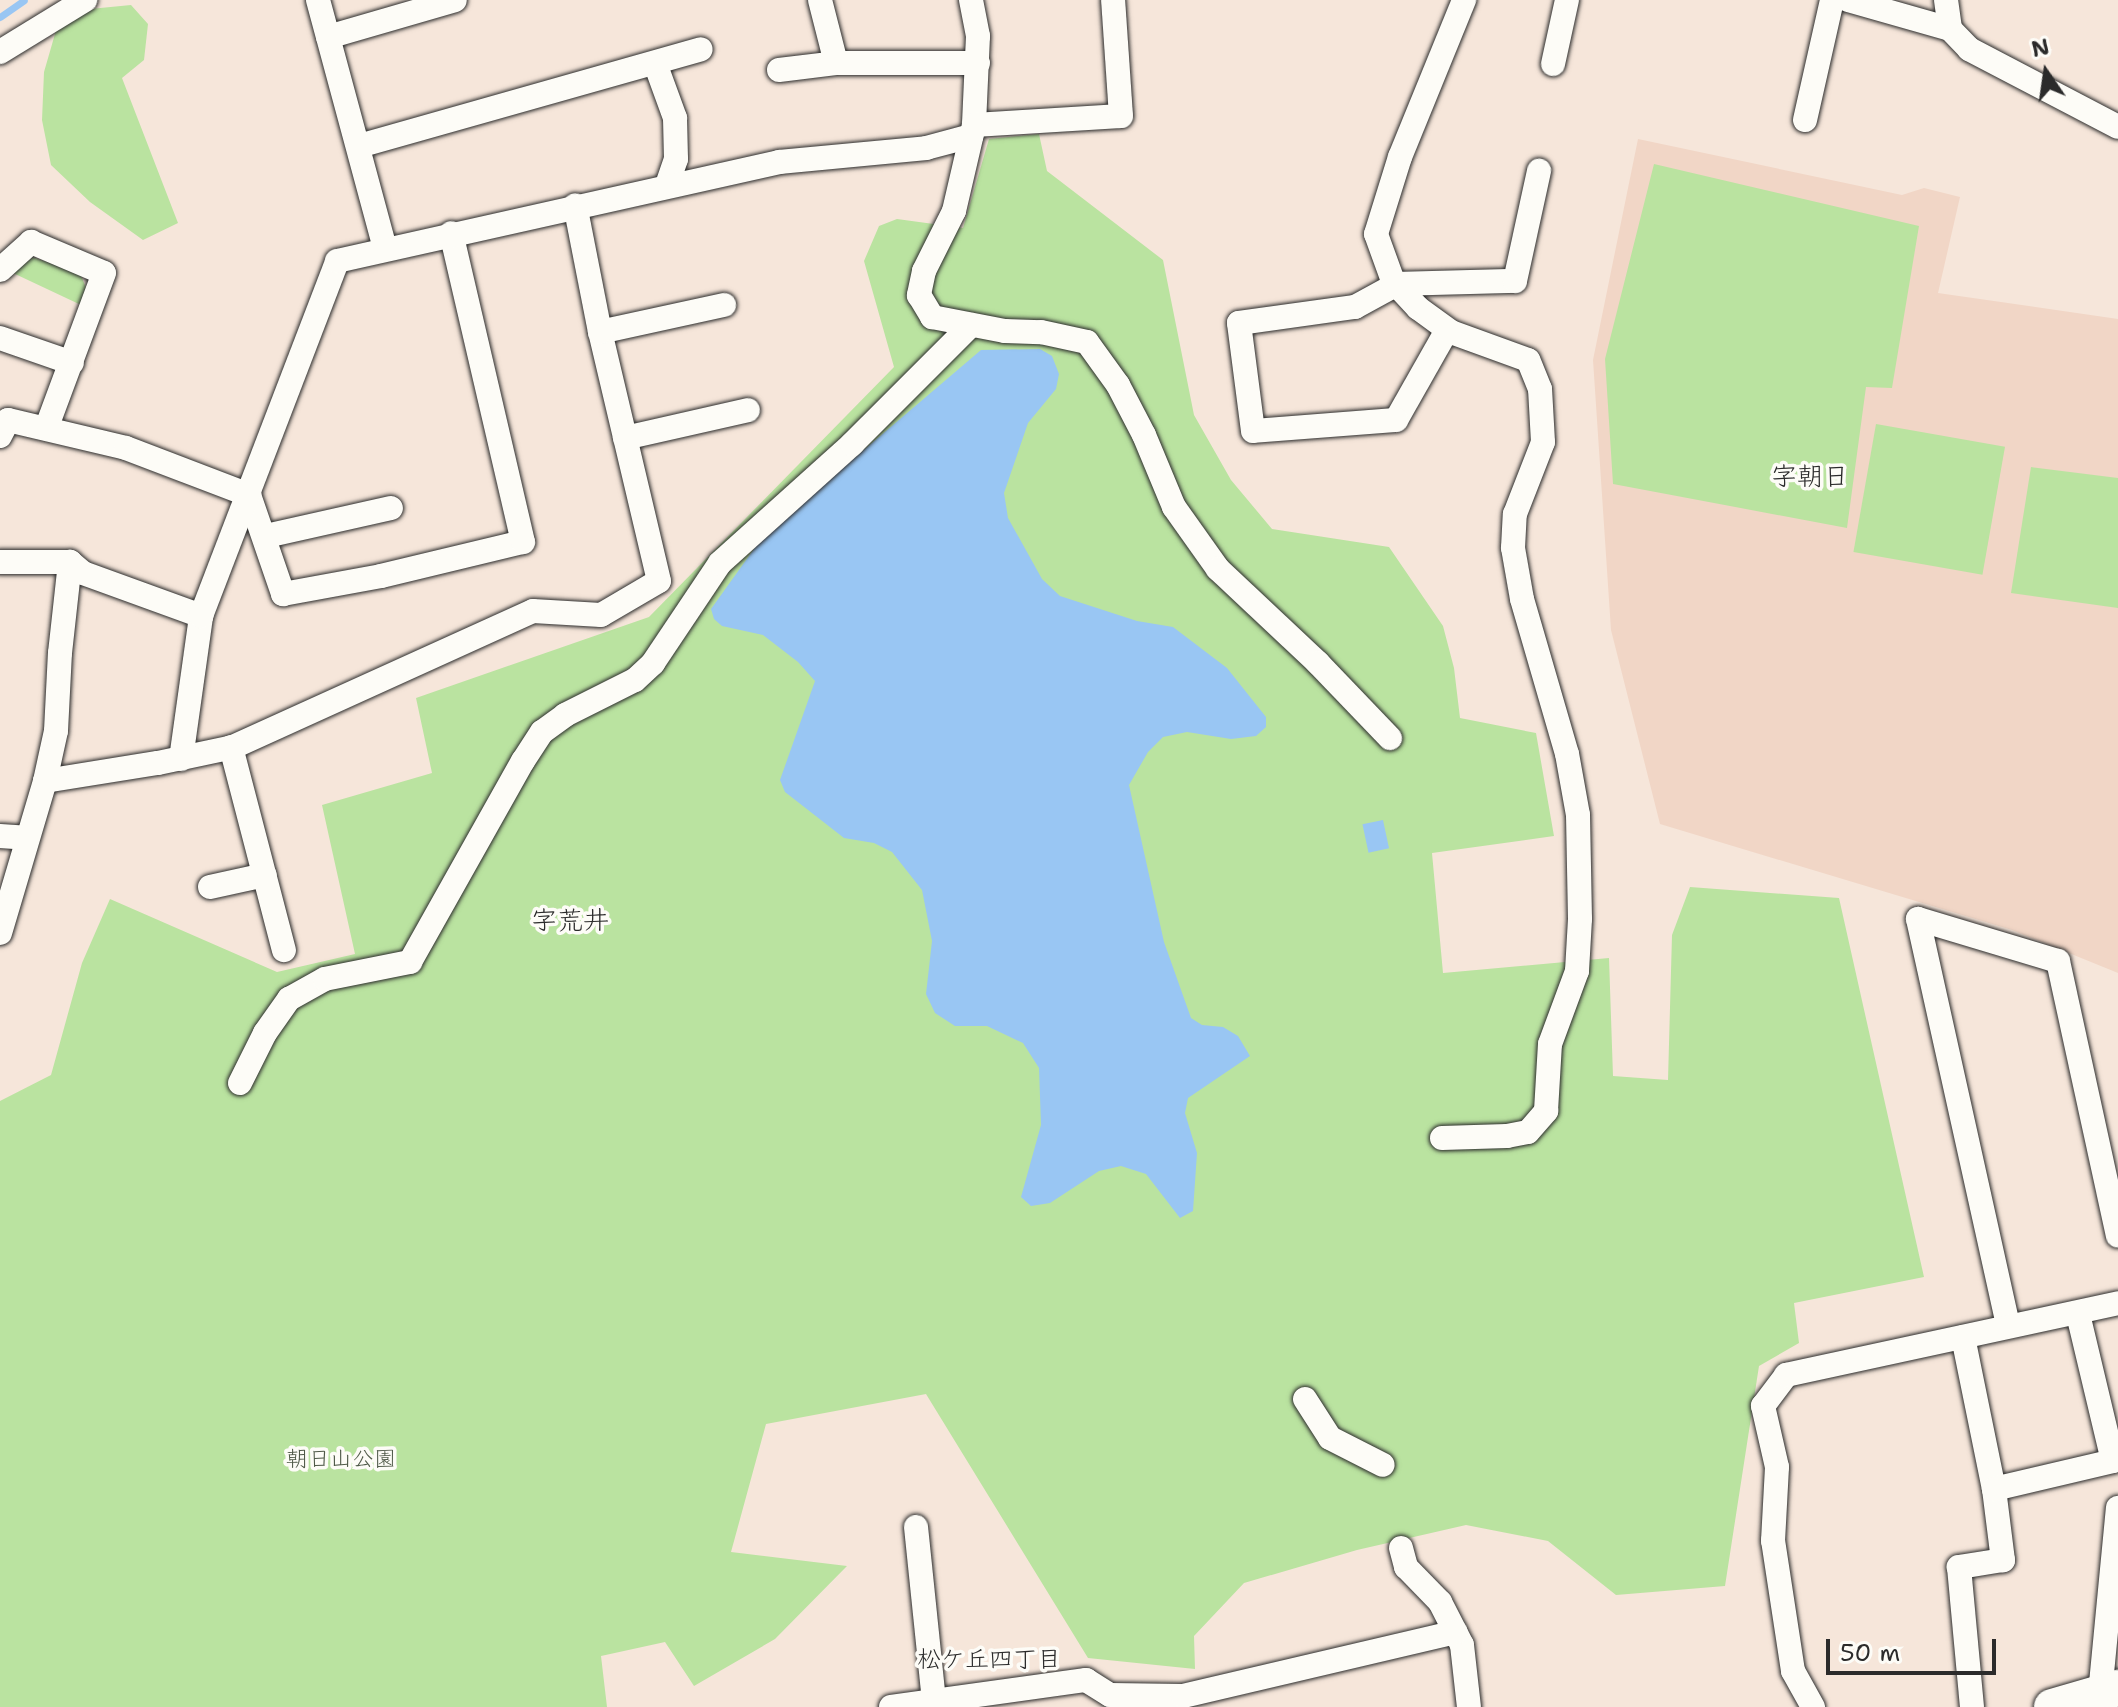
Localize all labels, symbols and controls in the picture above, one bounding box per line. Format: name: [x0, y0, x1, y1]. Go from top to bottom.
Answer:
north arrow: [2006, 32, 2086, 112]
text: N: [2029, 32, 2052, 64]
district label: 字朝日: [1771, 460, 1849, 492]
district label: 字荒井: [531, 904, 609, 936]
park label: 朝日山公園: [286, 1446, 396, 1472]
scale bar: [1830, 1623, 2000, 1673]
text: 50 m: [1840, 1637, 1900, 1669]
district label: 松ケ丘四丁目: [917, 1646, 1061, 1674]

